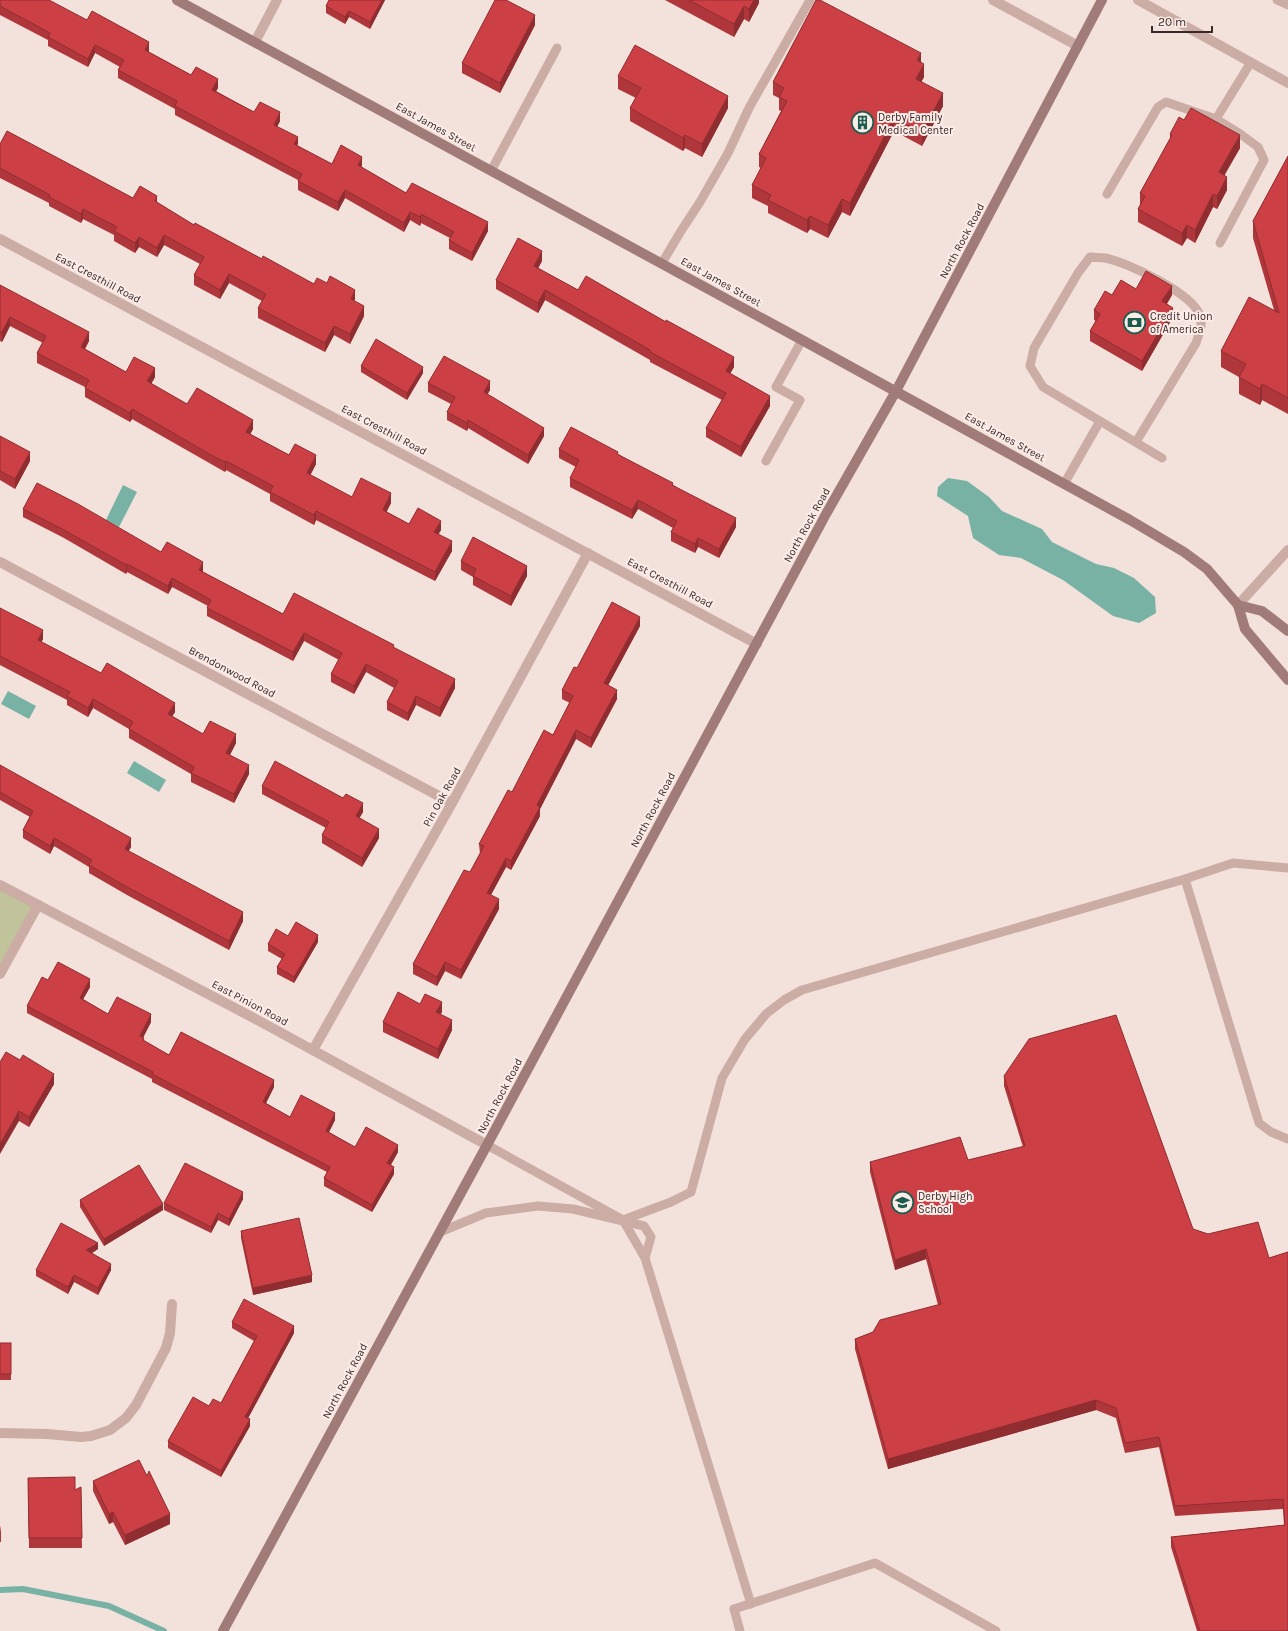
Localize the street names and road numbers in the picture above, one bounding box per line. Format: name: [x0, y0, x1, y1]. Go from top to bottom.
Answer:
street label: East James Street: [394, 100, 478, 154]
street label: North Rock Road: [937, 201, 987, 281]
street label: East Cresthill Road: [53, 250, 143, 306]
street label: East James Street: [679, 255, 763, 309]
street label: East Cresthill Road: [339, 402, 429, 458]
street label: East James Street: [963, 410, 1047, 464]
street label: North Rock Road: [781, 485, 833, 565]
street label: East Cresthill Road: [625, 555, 715, 611]
street label: Brendonwood Road: [186, 644, 278, 700]
street label: Pin Oak Road: [420, 765, 464, 829]
street label: North Rock Road: [628, 770, 678, 850]
street label: East Pinion Road: [210, 977, 290, 1029]
street label: North Rock Road: [475, 1056, 525, 1136]
street label: North Rock Road: [320, 1341, 370, 1421]

